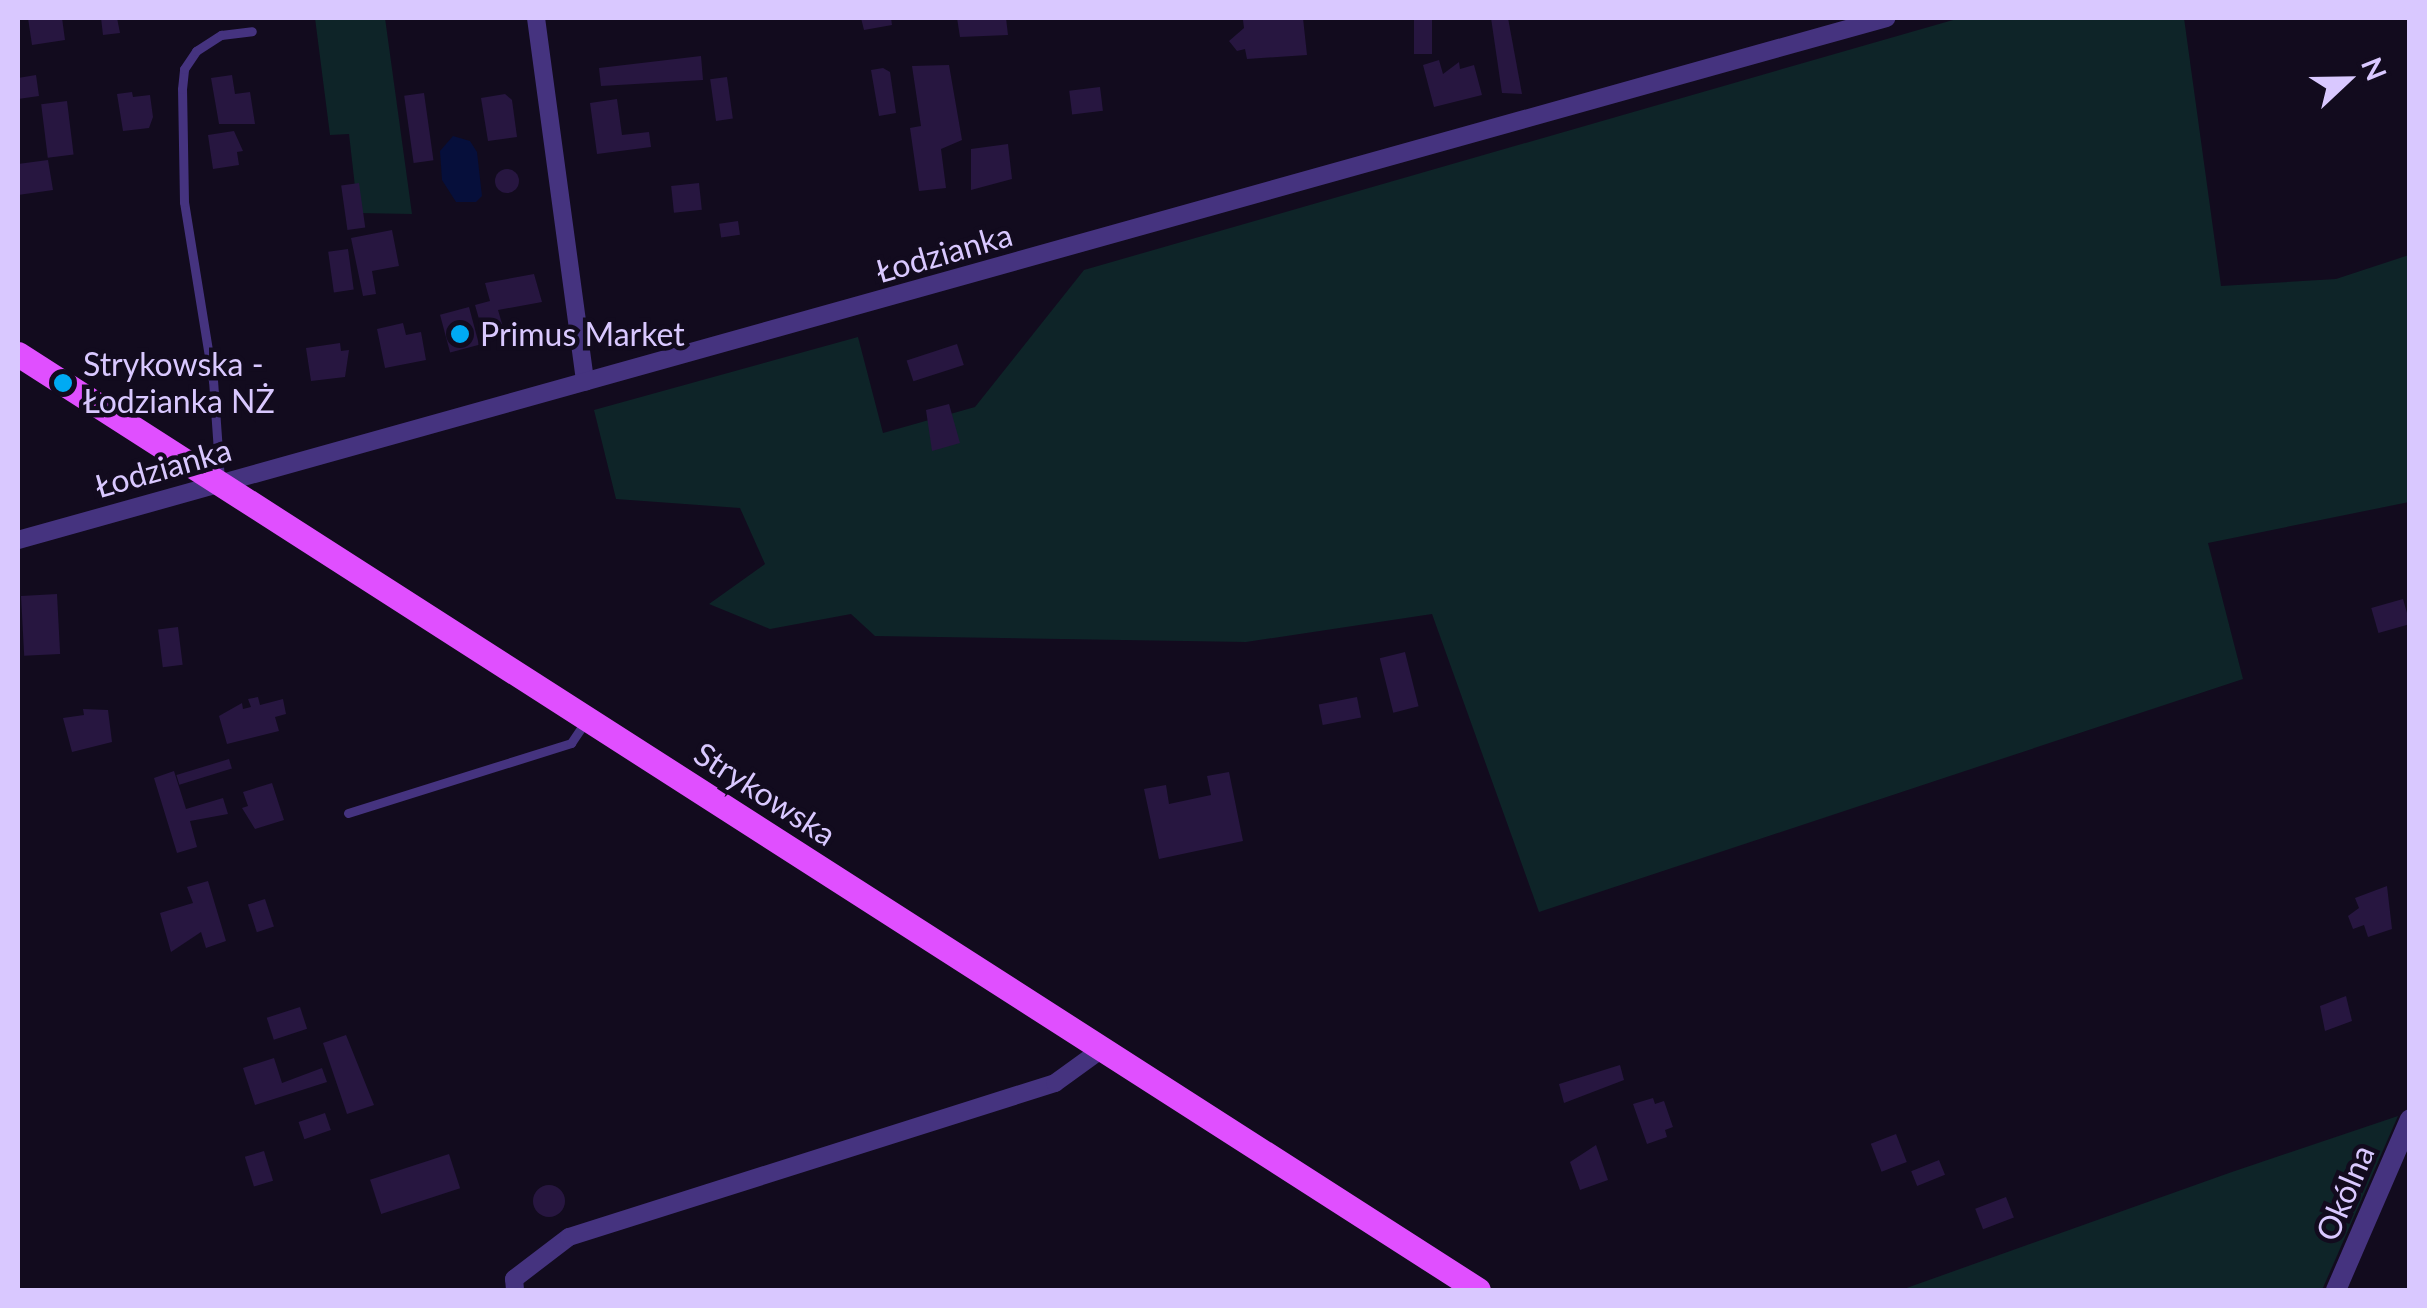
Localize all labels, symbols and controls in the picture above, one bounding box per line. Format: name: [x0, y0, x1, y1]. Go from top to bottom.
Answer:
north arrow: [2297, 30, 2397, 130]
text: N: [2355, 52, 2395, 85]
street label: Łodzianka: [871, 215, 1017, 291]
place label: Primus Market: [480, 315, 685, 353]
marker: Primus Market: [449, 323, 471, 345]
place label: Strykowska - Łodzianka NŻ: [83, 346, 275, 421]
marker: Strykowska - Łodzianka NŻ: [52, 372, 74, 394]
street label: Łodzianka: [90, 430, 236, 506]
street label: Strykowska: [687, 734, 843, 854]
street label: Okólna: [2308, 1139, 2382, 1247]

